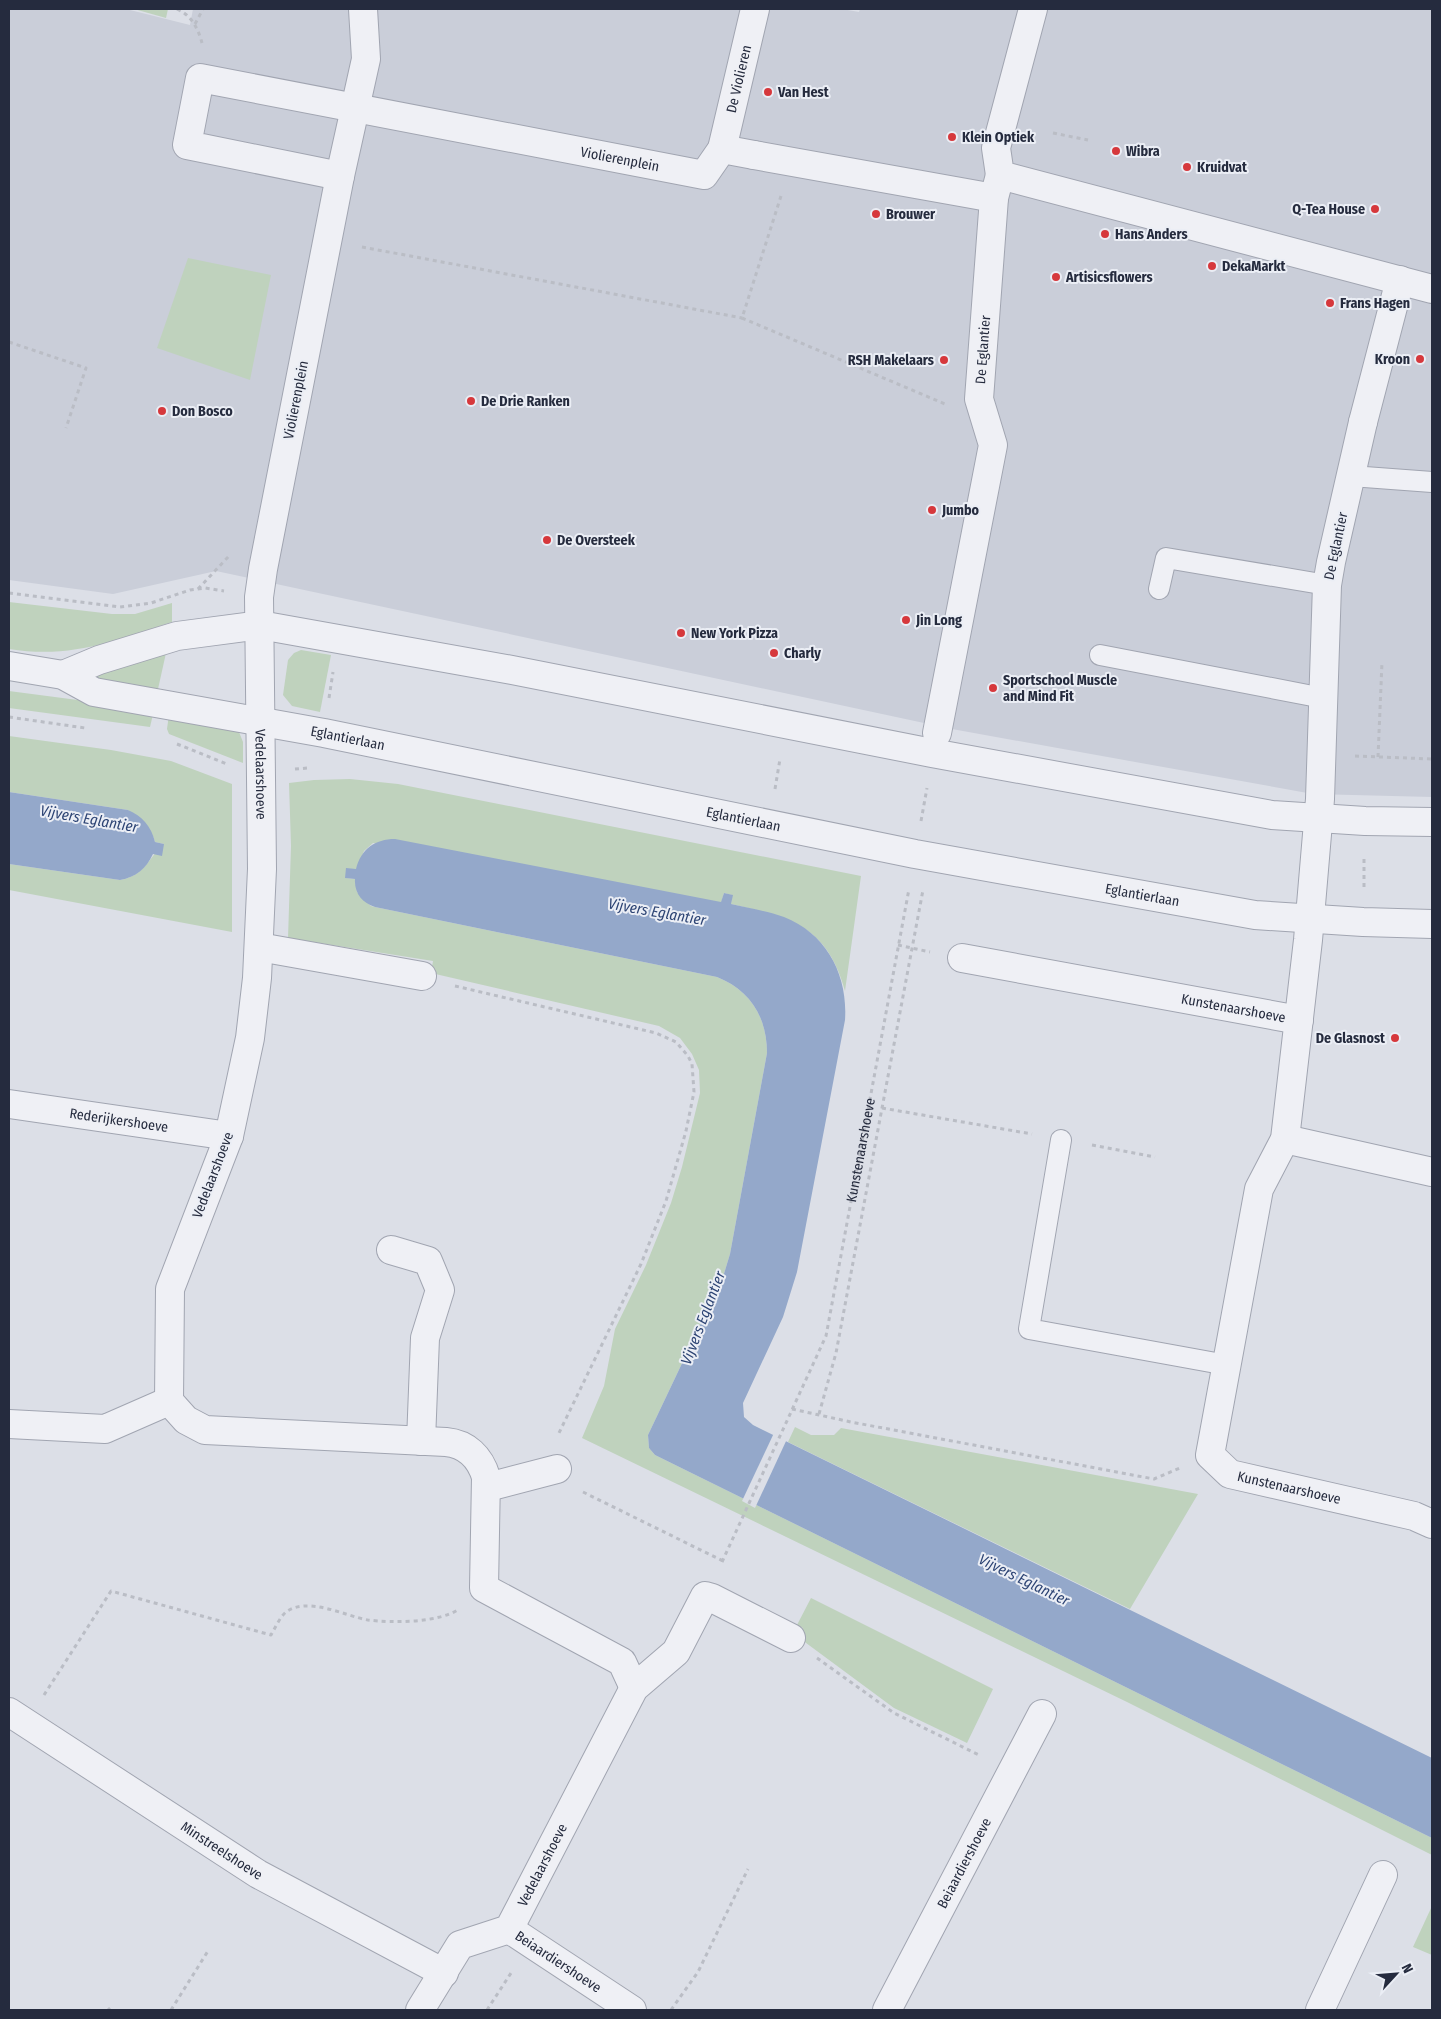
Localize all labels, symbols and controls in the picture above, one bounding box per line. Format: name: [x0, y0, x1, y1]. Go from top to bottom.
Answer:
street label: De Violieren: [722, 43, 755, 115]
place label: Van Hest: [777, 84, 830, 101]
marker: Van Hest: [762, 86, 774, 98]
place label: Klein Optiek: [962, 129, 1035, 146]
marker: Klein Optiek: [946, 131, 958, 143]
street label: Violierenplein: [579, 143, 661, 175]
place label: Wibra: [1126, 143, 1160, 160]
marker: Wibra: [1110, 145, 1122, 157]
place label: Kruidvat: [1197, 159, 1248, 176]
marker: Kruidvat: [1181, 161, 1193, 173]
place label: Q-Tea House: [1292, 201, 1365, 218]
marker: Q-Tea House: [1369, 203, 1381, 215]
place label: Brouwer: [886, 206, 936, 223]
marker: Brouwer: [870, 208, 882, 220]
place label: Hans Anders: [1115, 226, 1188, 243]
marker: Hans Anders: [1099, 228, 1111, 240]
place label: DekaMarkt: [1222, 258, 1287, 275]
marker: DekaMarkt: [1206, 260, 1218, 272]
place label: Artisicsflowers: [1065, 269, 1153, 286]
marker: Artisicsflowers: [1050, 271, 1062, 283]
place label: Frans Hagen: [1340, 295, 1410, 312]
marker: Frans Hagen: [1324, 297, 1336, 309]
street label: De Eglantier: [972, 314, 994, 385]
place label: Kroon: [1375, 351, 1410, 368]
place label: RSH Makelaars: [848, 352, 934, 369]
marker: Kroon: [1414, 353, 1426, 365]
marker: RSH Makelaars: [938, 354, 950, 366]
street label: Violierenplein: [280, 359, 312, 441]
place label: De Drie Ranken: [481, 393, 570, 410]
marker: De Drie Ranken: [465, 395, 477, 407]
place label: Don Bosco: [172, 403, 233, 420]
marker: Don Bosco: [156, 405, 168, 417]
place label: Jumbo: [941, 502, 980, 519]
marker: Jumbo: [926, 504, 938, 516]
street label: De Eglantier: [1321, 510, 1352, 582]
place label: De Oversteek: [557, 532, 636, 549]
marker: De Oversteek: [541, 534, 553, 546]
place label: Jin Long: [915, 612, 962, 629]
marker: Jin Long: [900, 614, 912, 626]
place label: New York Pizza: [691, 625, 778, 642]
marker: New York Pizza: [675, 627, 687, 639]
place label: Charly: [784, 645, 821, 662]
marker: Charly: [768, 647, 780, 659]
place label: Sportschool Muscle and Mind Fit: [1003, 672, 1117, 705]
marker: Sportschool Muscle and Mind Fit: [987, 682, 999, 694]
street label: Eglantierlaan: [309, 722, 386, 754]
street label: Vedelaarshoeve: [252, 729, 270, 820]
water label: Vijvers Eglantier: [39, 802, 140, 837]
street label: Eglantierlaan: [705, 803, 782, 835]
street label: Eglantierlaan: [1104, 880, 1181, 910]
water label: Vijvers Eglantier: [607, 895, 708, 930]
street label: Kunstenaarshoeve: [1180, 990, 1287, 1026]
place label: De Glasnost: [1316, 1030, 1386, 1047]
marker: De Glasnost: [1389, 1032, 1401, 1044]
street label: Kunstenaarshoeve: [843, 1096, 879, 1204]
street label: Rederijkershoeve: [68, 1104, 169, 1136]
street label: Vedelaarshoeve: [189, 1130, 237, 1220]
water label: Vijvers Eglantier: [677, 1268, 729, 1367]
street label: Kunstenaarshoeve: [1236, 1467, 1343, 1508]
water label: Vijvers Eglantier: [976, 1550, 1073, 1610]
street label: Beiaardiershoeve: [933, 1815, 995, 1911]
street label: Minstreelshoeve: [178, 1818, 266, 1883]
street label: Vedelaarshoeve: [514, 1821, 571, 1909]
street label: Beiaardiershoeve: [512, 1927, 605, 1996]
north arrow: [1371, 1949, 1421, 1999]
text: N: [1398, 1961, 1417, 1976]

